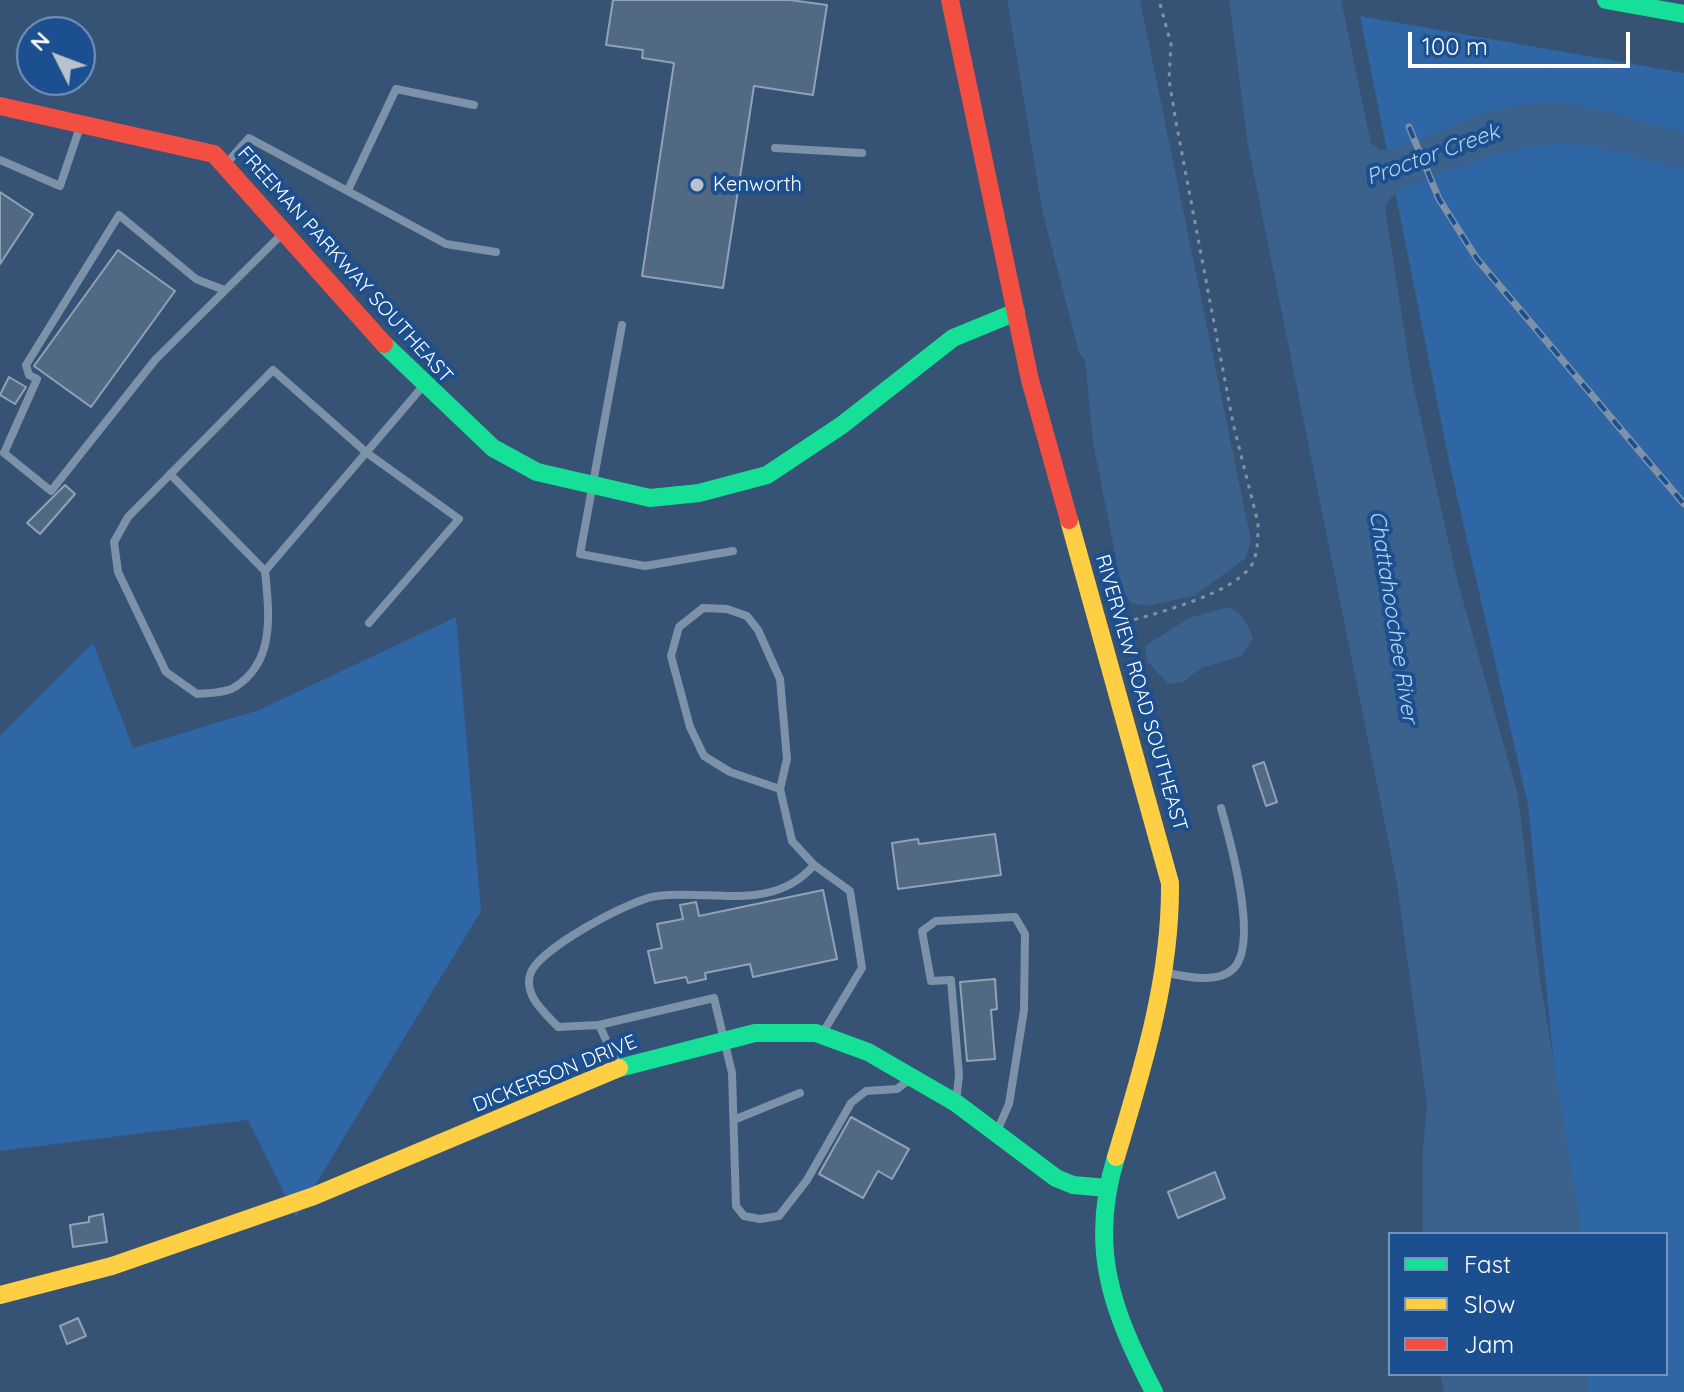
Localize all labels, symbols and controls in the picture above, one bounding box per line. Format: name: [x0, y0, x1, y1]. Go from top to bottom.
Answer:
north arrow: [16, 16, 96, 96]
scale bar: [1412, 16, 1634, 66]
text: N: [24, 26, 55, 57]
text: 100 m: [1422, 31, 1488, 61]
water label: Proctor Creek: [1363, 119, 1503, 191]
street label: FREEMAN PARKWAY SOUTHEAST: [232, 142, 458, 388]
place label: Kenworth: [713, 173, 802, 197]
marker: Kenworth: [688, 176, 706, 194]
water label: Chattahoochee River: [1363, 509, 1423, 725]
street label: RIVERVIEW ROAD SOUTHEAST: [1090, 552, 1192, 834]
street label: DICKERSON DRIVE: [470, 1030, 640, 1118]
legend: [1388, 1232, 1668, 1376]
text: Fast: [1464, 1249, 1511, 1279]
text: Slow: [1464, 1289, 1515, 1319]
text: Jam: [1464, 1329, 1514, 1359]

